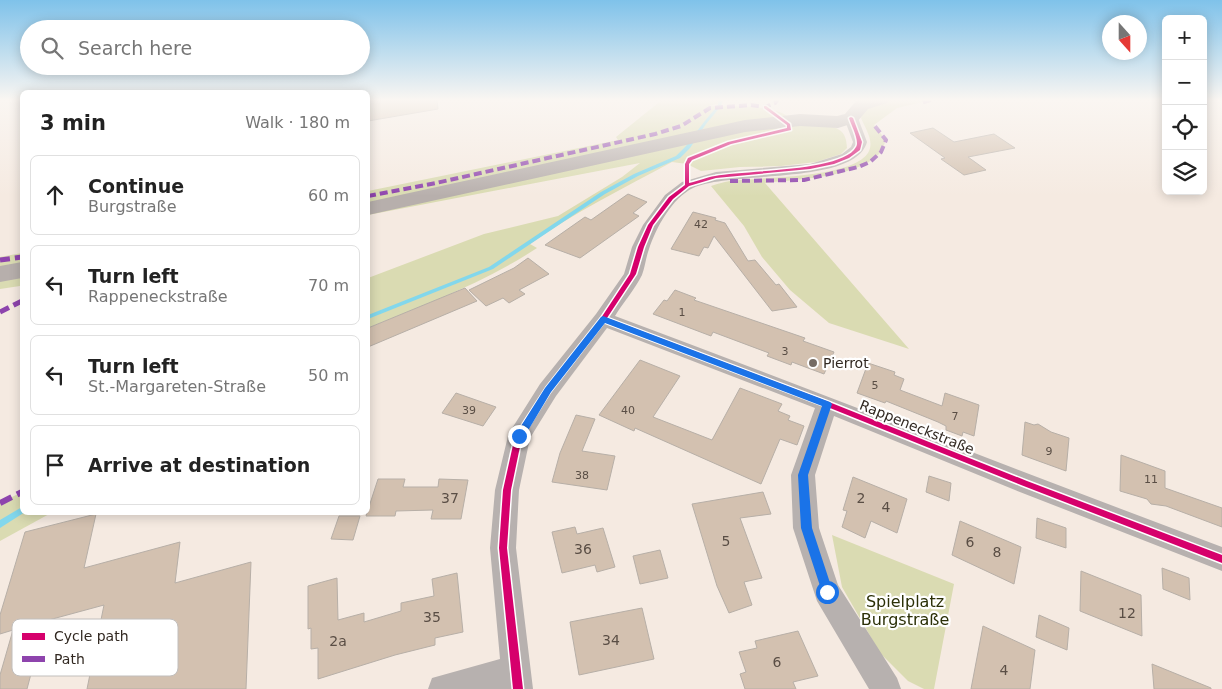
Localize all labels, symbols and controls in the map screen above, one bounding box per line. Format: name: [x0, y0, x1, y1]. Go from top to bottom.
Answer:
north arrow: [1102, 15, 1147, 60]
map controls: [1162, 15, 1207, 195]
button: +: [1162, 15, 1207, 60]
search box: [20, 20, 370, 75]
icon: search: [38, 34, 66, 62]
text: Search here: [78, 37, 192, 59]
button: −: [1162, 60, 1207, 105]
button: locate: [1162, 105, 1207, 150]
text: 3 min: [40, 111, 106, 135]
text: Walk · 180 m: [245, 113, 350, 132]
button: layers: [1162, 150, 1207, 195]
text: Continue: [88, 175, 184, 197]
icon: ahead: [41, 181, 69, 209]
text: 60 m: [308, 186, 349, 205]
text: Burgstraße: [88, 197, 176, 216]
house number: 42: [694, 218, 708, 231]
text: Turn left: [88, 265, 179, 287]
icon: left: [41, 271, 69, 299]
text: 70 m: [308, 276, 349, 295]
text: Rappeneckstraße: [88, 287, 228, 306]
house number: 1: [679, 306, 686, 319]
house number: 3: [782, 345, 789, 358]
text: Turn left: [88, 355, 179, 377]
place label: Pierrot: [823, 355, 869, 371]
marker: Pierrot: [807, 357, 819, 369]
icon: left: [41, 361, 69, 389]
text: 50 m: [308, 366, 349, 385]
text: St.-Margareten-Straße: [88, 377, 266, 396]
house number: 5: [872, 379, 879, 392]
street label: Rappeneckstraße: [857, 397, 977, 457]
house number: 39: [462, 404, 476, 417]
house number: 40: [621, 404, 635, 417]
house number: 7: [952, 410, 959, 423]
route end: [508, 425, 531, 448]
house number: 9: [1046, 445, 1053, 458]
icon: arrive: [41, 451, 69, 479]
text: Arrive at destination: [88, 454, 310, 476]
house number: 38: [575, 469, 589, 482]
house number: 11: [1144, 473, 1158, 486]
house number: 37: [441, 490, 459, 506]
house number: 2: [857, 490, 865, 506]
house number: 4: [882, 499, 891, 515]
house number: 5: [722, 533, 730, 549]
house number: 6: [966, 534, 975, 550]
house number: 36: [574, 541, 592, 557]
house number: 8: [993, 544, 1001, 560]
route start: [816, 581, 839, 604]
park label: Spielplatz Burgstraße: [861, 592, 949, 629]
house number: 12: [1118, 605, 1136, 621]
house number: 35: [423, 609, 441, 625]
legend: [12, 619, 178, 676]
text: Cycle path: [54, 628, 129, 644]
house number: 34: [602, 632, 620, 648]
house number: 2a: [329, 633, 347, 649]
text: Path: [54, 651, 85, 667]
house number: 6: [773, 654, 782, 670]
house number: 4: [1000, 662, 1009, 678]

